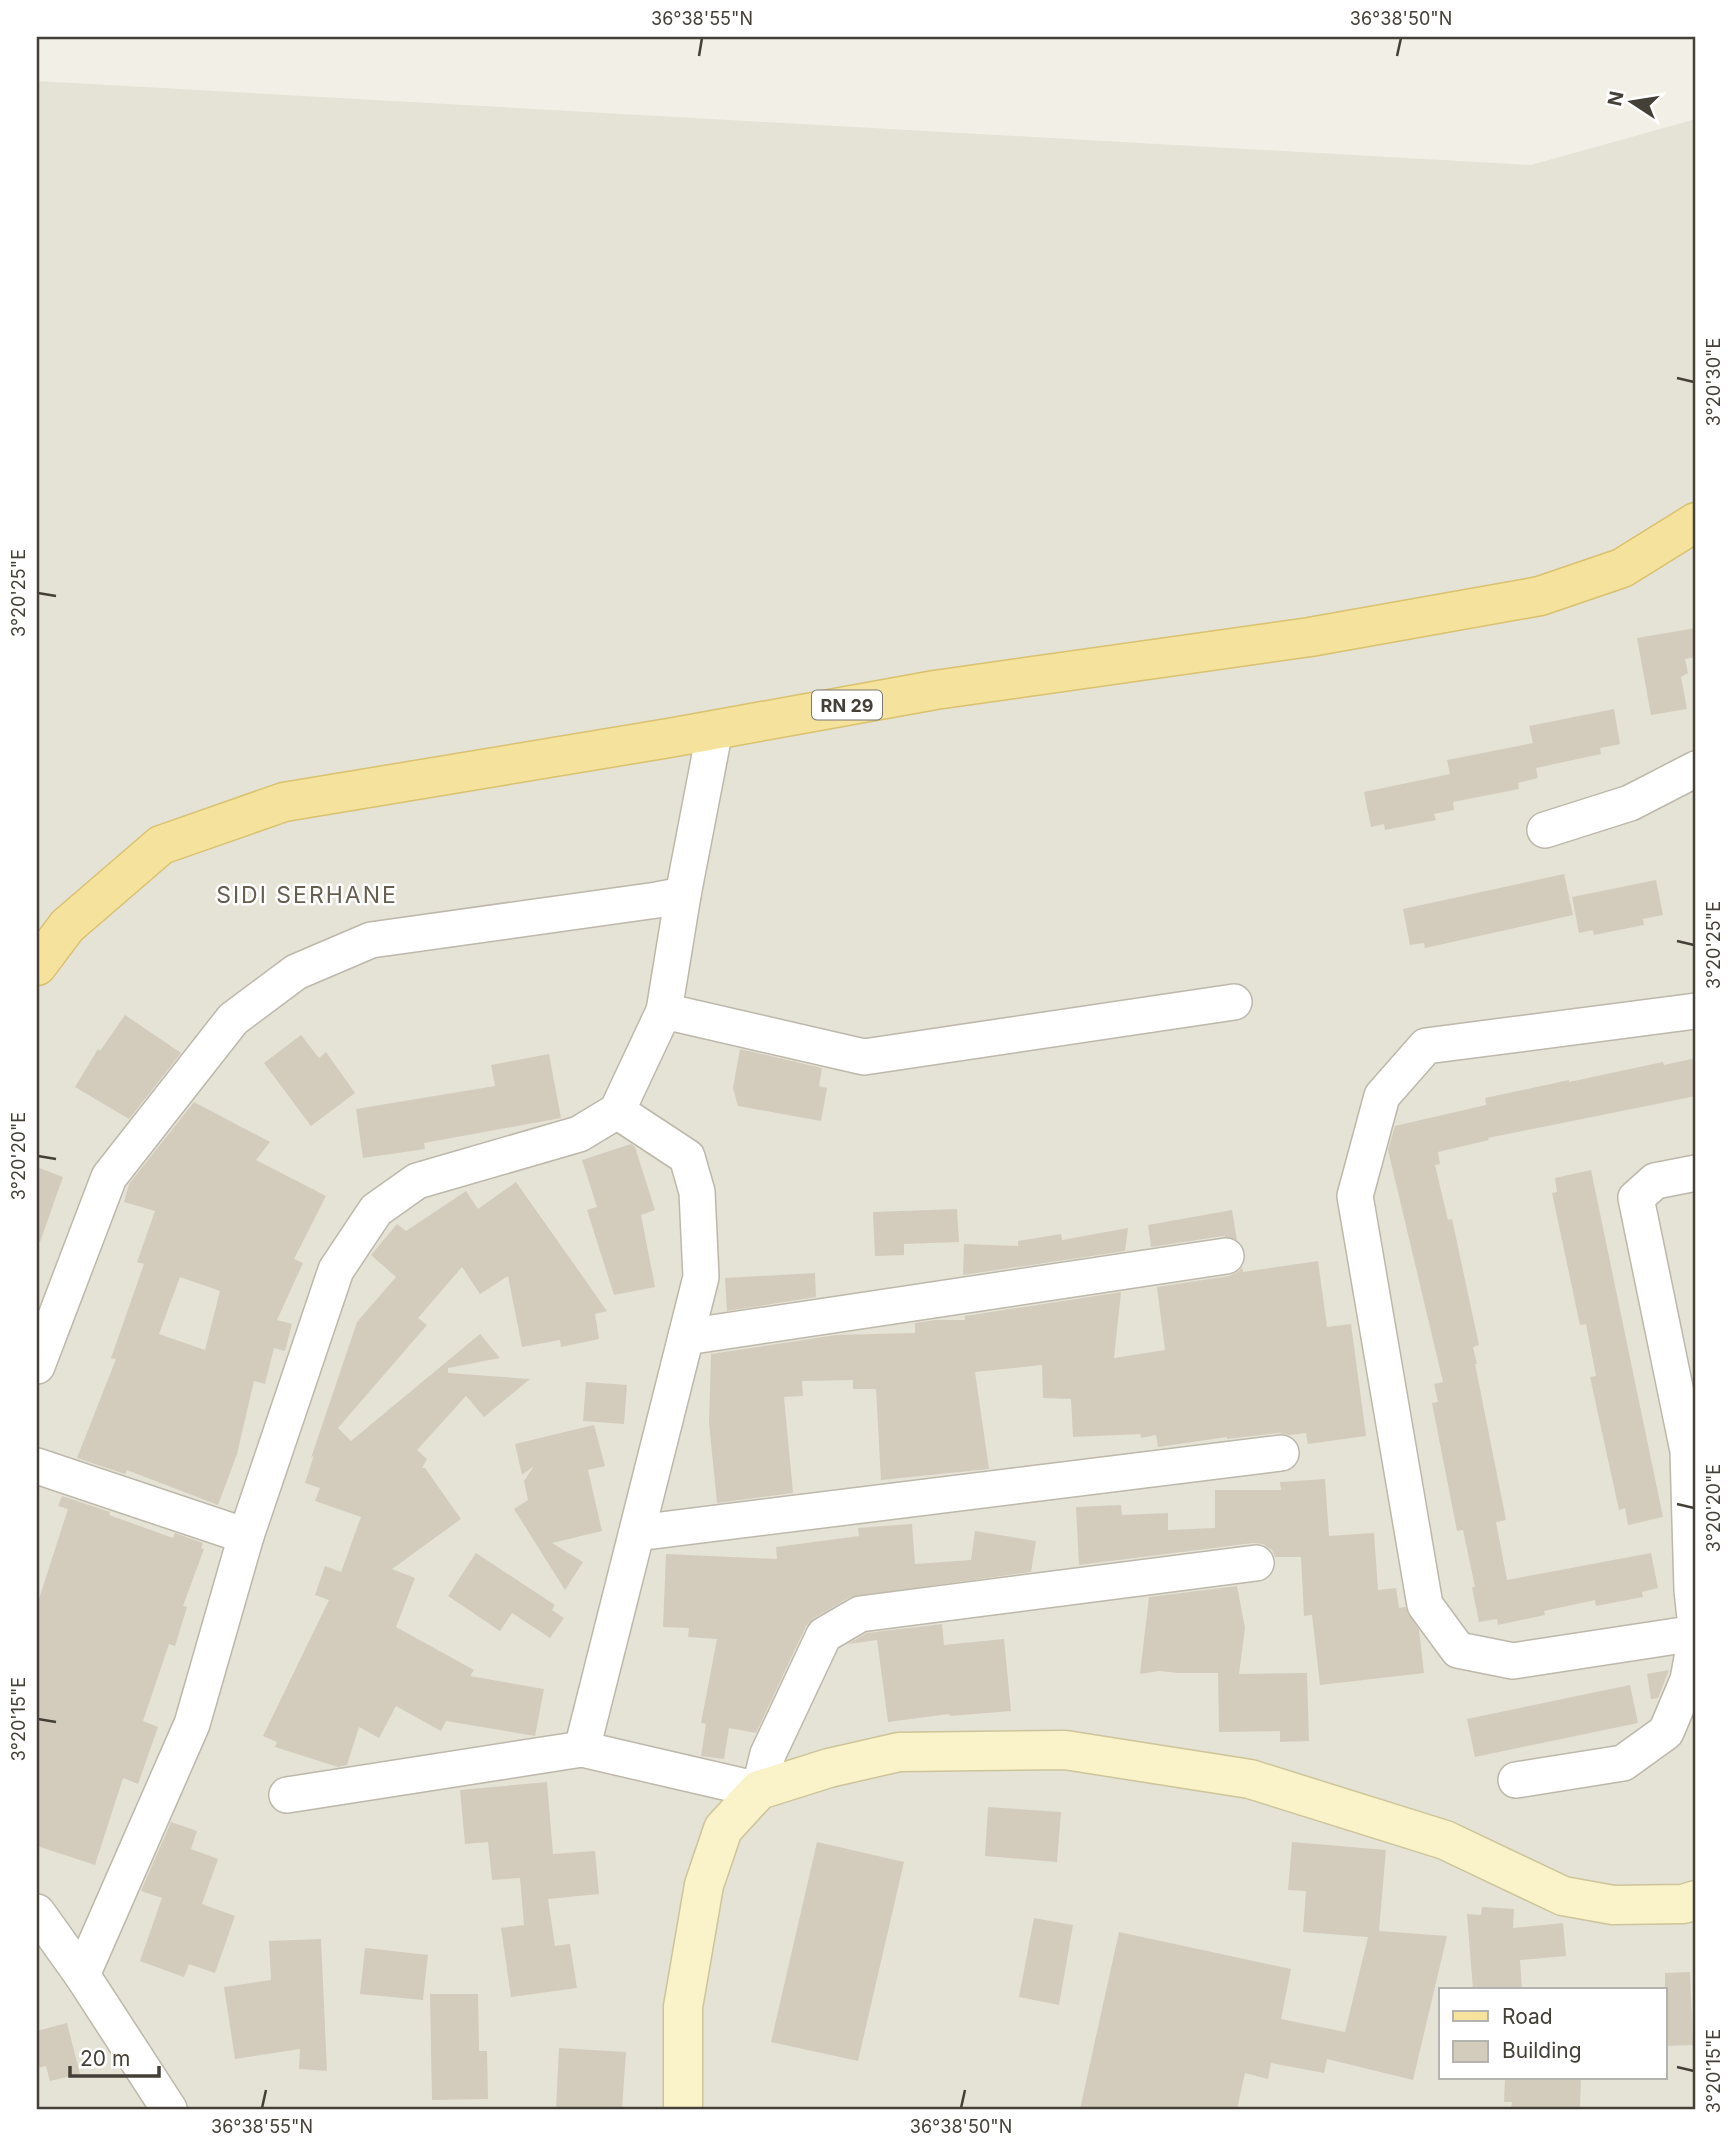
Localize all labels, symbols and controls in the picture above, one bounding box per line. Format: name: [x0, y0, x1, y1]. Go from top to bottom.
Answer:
text: 36°38'55"N: [651, 8, 753, 29]
text: 36°38'50"N: [1350, 8, 1452, 29]
north arrow: [1596, 66, 1666, 136]
text: N: [1603, 89, 1629, 108]
text: 3°20'30"E: [1703, 338, 1724, 426]
text: 3°20'25"E: [8, 549, 29, 637]
road number: RN 29: [812, 690, 882, 720]
district label: SIDI SERHANE: [216, 881, 398, 909]
text: 3°20'25"E: [1703, 901, 1724, 989]
text: 3°20'20"E: [8, 1112, 29, 1200]
text: 3°20'20"E: [1703, 1464, 1724, 1552]
text: 3°20'15"E: [8, 1677, 29, 1761]
legend: [1439, 1988, 1666, 2080]
text: Road: [1502, 2004, 1553, 2029]
text: 3°20'15"E: [1703, 2029, 1724, 2113]
scale bar: [70, 2034, 159, 2078]
text: Building: [1502, 2038, 1582, 2063]
text: 20 m: [80, 2046, 130, 2071]
text: 36°38'55"N: [211, 2116, 313, 2137]
text: 36°38'50"N: [910, 2116, 1012, 2137]

